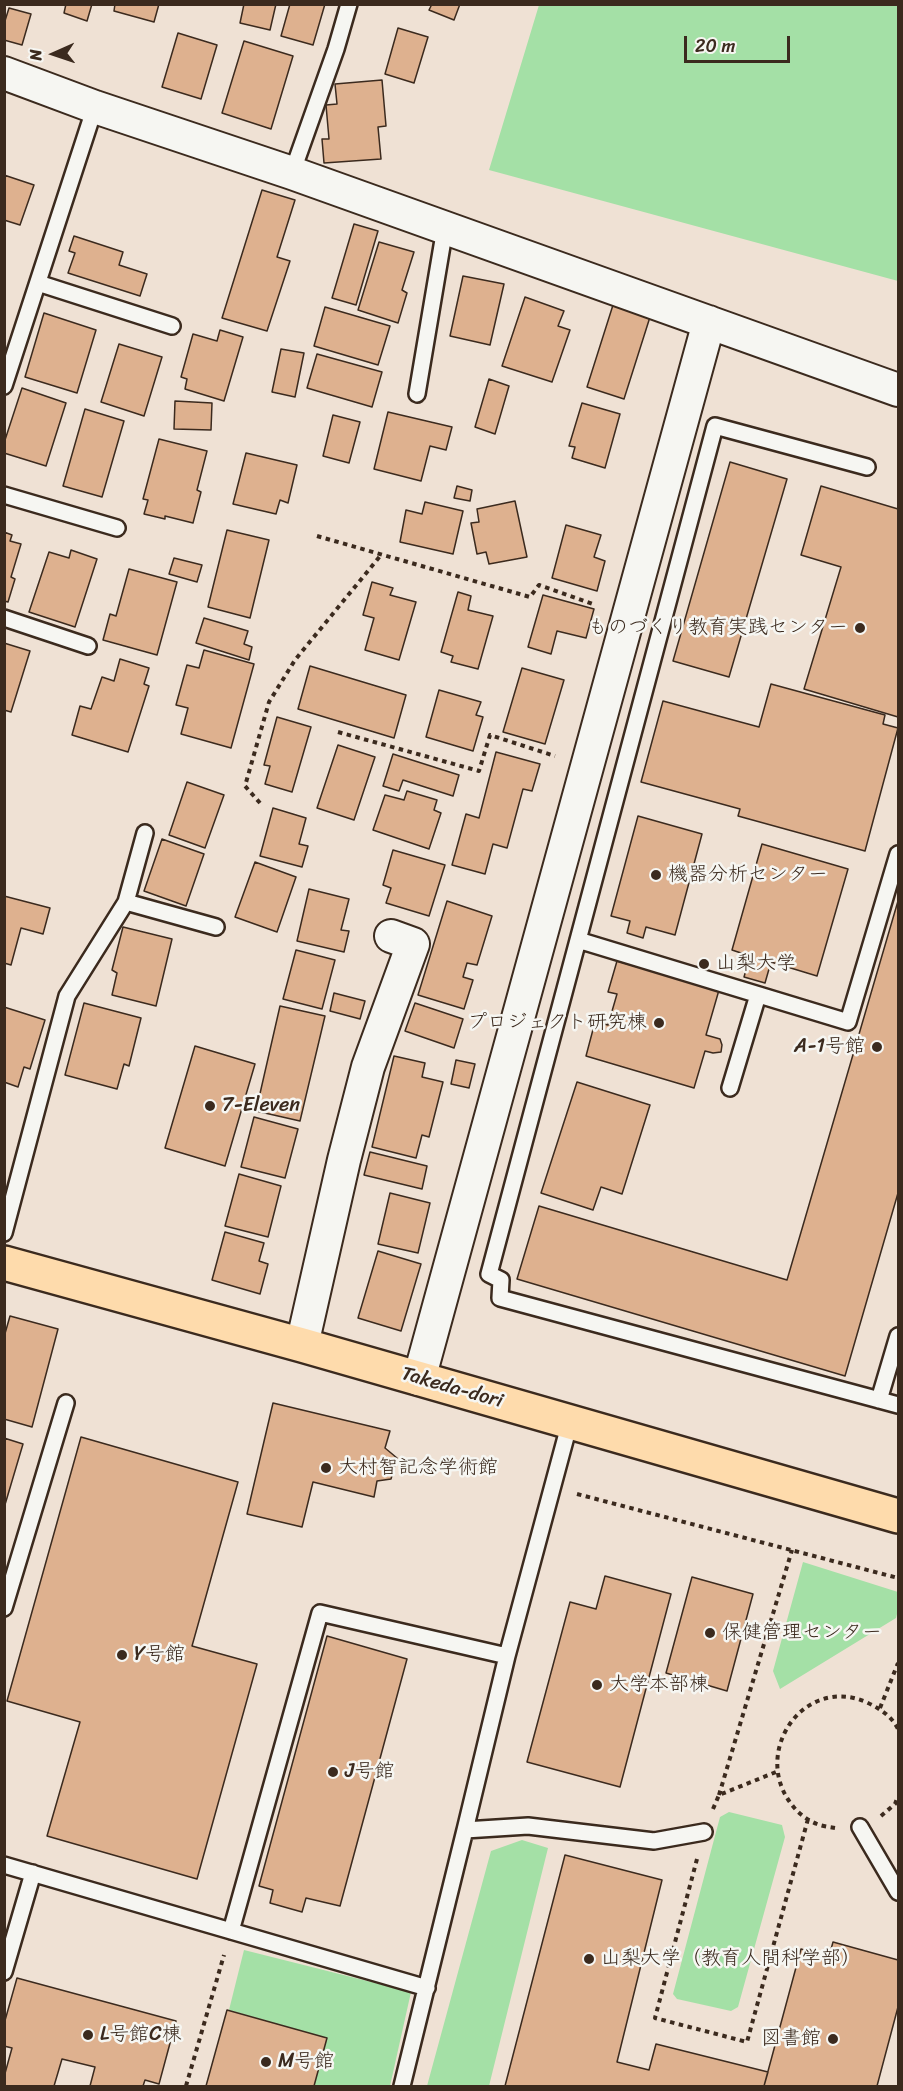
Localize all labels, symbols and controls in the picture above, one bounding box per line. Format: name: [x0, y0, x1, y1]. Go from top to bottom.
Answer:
north arrow: [24, 24, 84, 84]
scale bar: [687, 24, 794, 62]
text: 20 m: [695, 30, 735, 62]
text: N: [21, 49, 50, 61]
place label: ものづくり教育実践センター: [588, 616, 848, 640]
marker: ものづくり教育実践センター: [853, 621, 867, 635]
place label: 機器分析センター: [668, 863, 828, 887]
marker: 機器分析センター: [649, 868, 663, 882]
place label: 山梨大学: [716, 952, 796, 976]
marker: 山梨大学: [697, 957, 711, 971]
place label: プロジェクト研究棟: [467, 1011, 647, 1035]
marker: プロジェクト研究棟: [652, 1016, 666, 1030]
place label: A-1号館: [794, 1035, 865, 1059]
marker: A-1号館: [870, 1040, 884, 1054]
place label: 7-Eleven: [222, 1094, 300, 1118]
marker: 7-Eleven: [203, 1099, 217, 1113]
street label: Takeda-dori: [398, 1362, 506, 1414]
place label: 大村智記念学術館: [338, 1456, 498, 1480]
marker: 大村智記念学術館: [319, 1461, 333, 1475]
place label: 保健管理センター: [722, 1621, 882, 1645]
marker: 保健管理センター: [703, 1626, 717, 1640]
place label: Y号館: [134, 1643, 185, 1667]
marker: Y号館: [115, 1648, 129, 1662]
place label: 大学本部棟: [609, 1673, 709, 1697]
marker: 大学本部棟: [590, 1678, 604, 1692]
place label: J号館: [345, 1760, 394, 1784]
marker: J号館: [326, 1765, 340, 1779]
place label: 山梨大学（教育人間科学部）: [601, 1947, 861, 1971]
marker: 山梨大学（教育人間科学部）: [582, 1952, 596, 1966]
place label: L号館C棟: [100, 2023, 182, 2047]
place label: 図書館: [761, 2027, 821, 2051]
marker: L号館C棟: [81, 2028, 95, 2042]
marker: 図書館: [826, 2032, 840, 2046]
place label: M号館: [278, 2050, 334, 2074]
marker: M号館: [259, 2055, 273, 2069]

